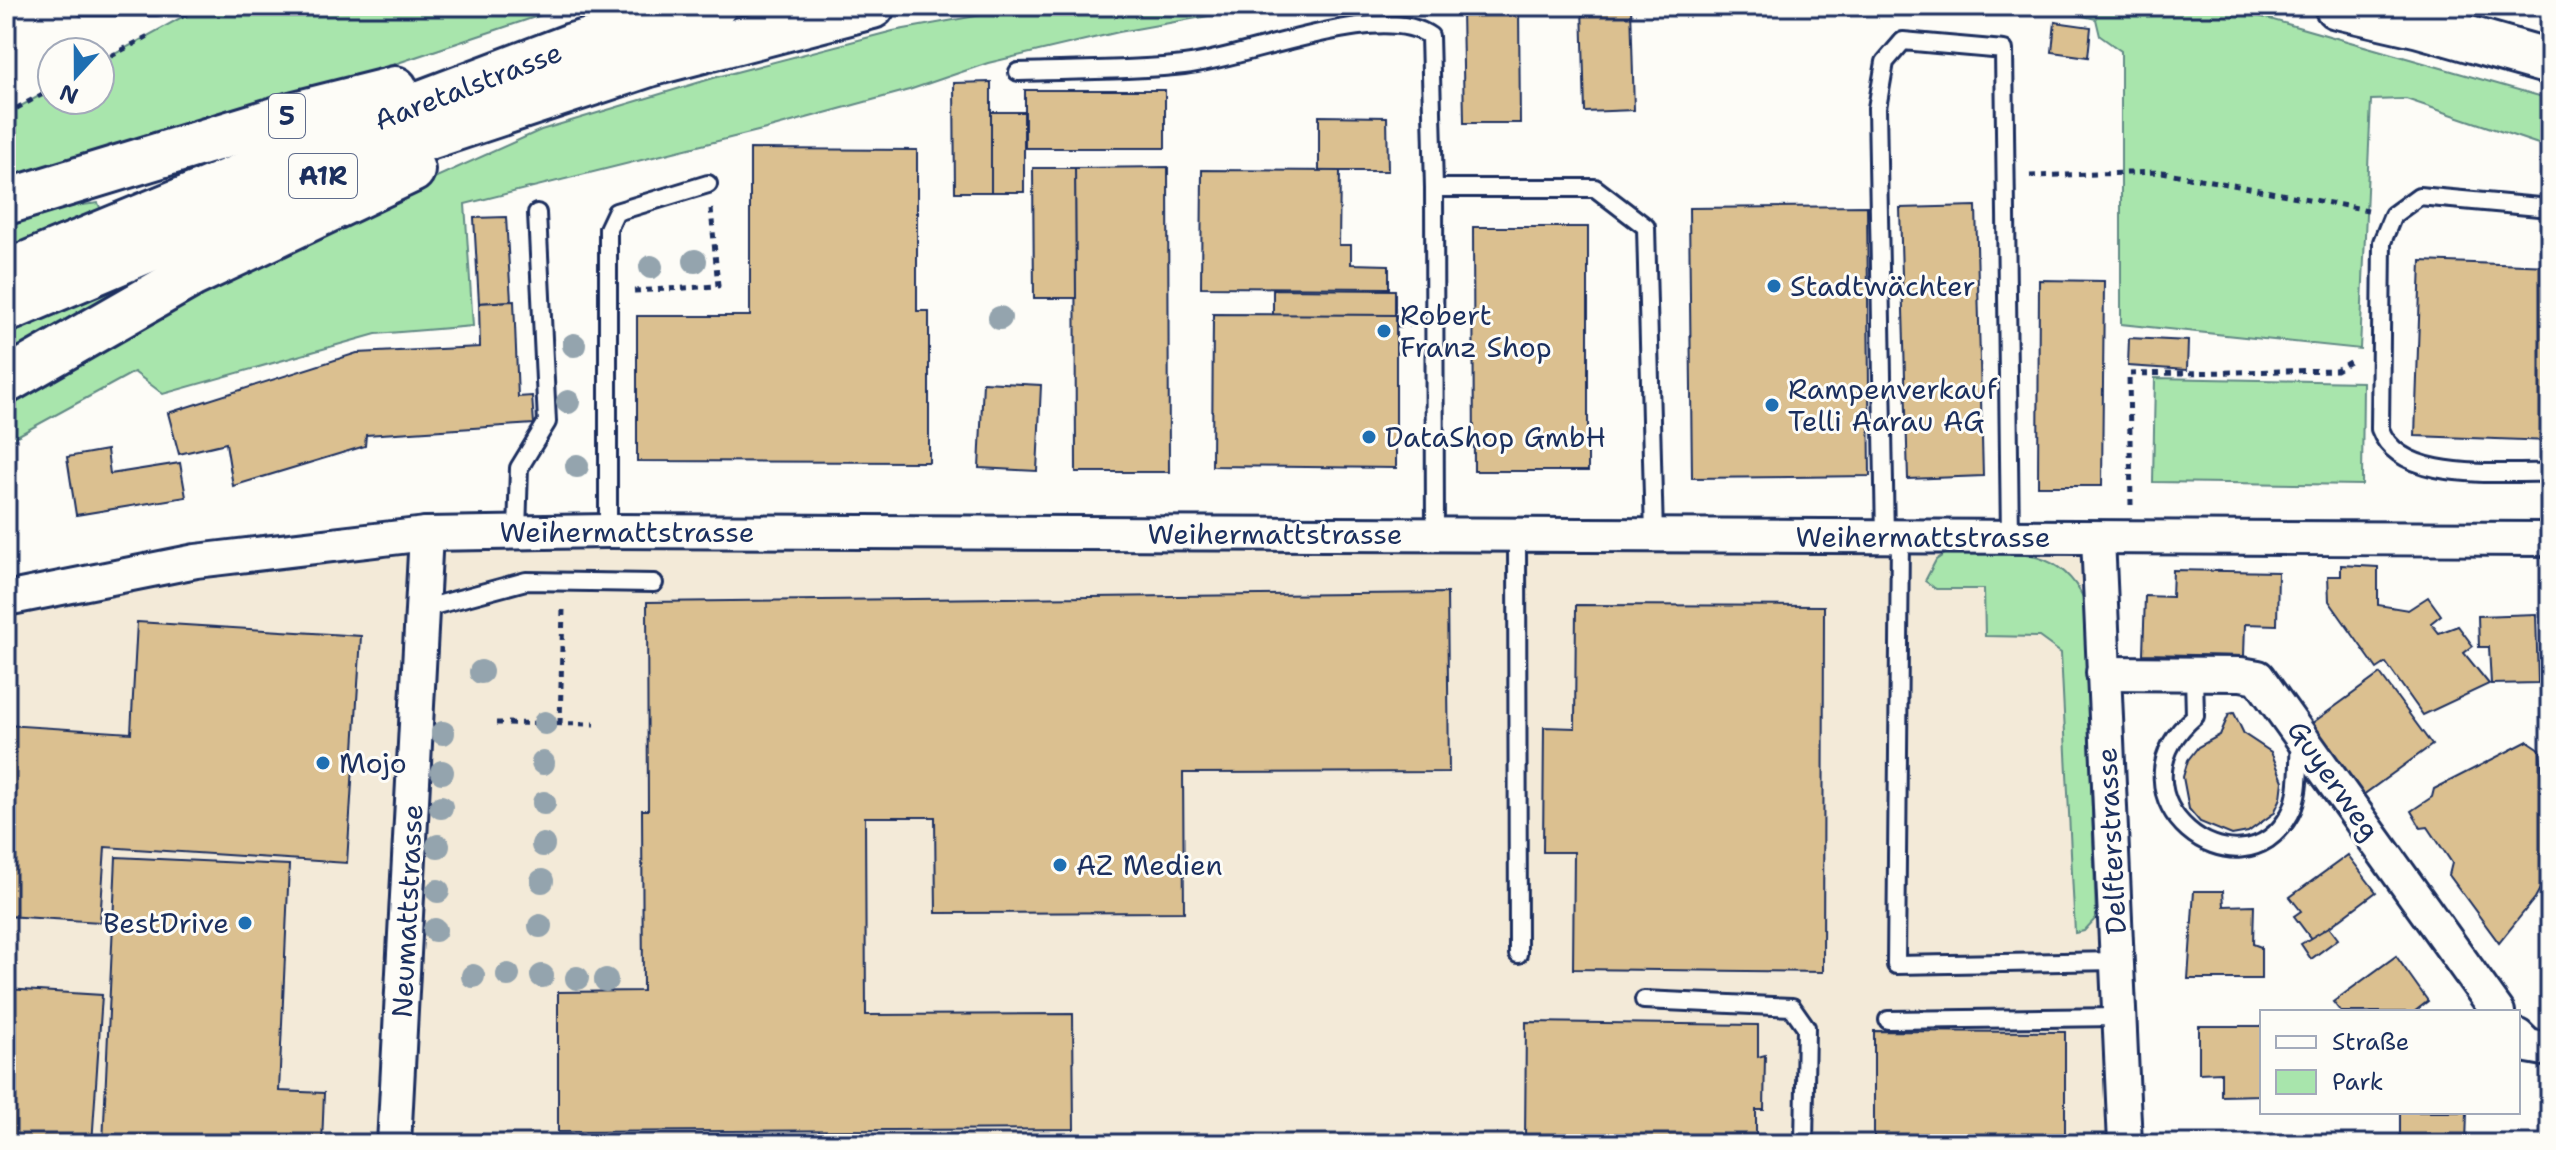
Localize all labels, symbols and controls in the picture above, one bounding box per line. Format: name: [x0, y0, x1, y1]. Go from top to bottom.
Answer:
street label: Aaretalstrasse: [369, 33, 567, 139]
north arrow: [36, 36, 116, 116]
text: N: [56, 78, 82, 111]
road number: 5: [269, 94, 305, 138]
road number: A1R: [289, 154, 357, 198]
place label: Stadtwächter: [1790, 267, 1976, 305]
marker: Stadtwächter: [1765, 277, 1783, 295]
place label: Robert Franz Shop: [1400, 296, 1552, 366]
marker: Robert Franz Shop: [1375, 322, 1393, 340]
place label: Rampenverkauf Telli Aarau AG: [1788, 370, 1998, 440]
marker: Rampenverkauf Telli Aarau AG: [1763, 396, 1781, 414]
place label: DataShop GmbH: [1385, 418, 1606, 456]
marker: DataShop GmbH: [1360, 428, 1378, 446]
street label: Weihermattstrasse: [500, 513, 755, 551]
street label: Weihermattstrasse: [1148, 515, 1403, 553]
street label: Weihermattstrasse: [1796, 518, 2051, 556]
street label: Guyerweg: [2279, 713, 2389, 847]
place label: Mojo: [339, 744, 407, 782]
street label: Delfterstrasse: [2087, 746, 2135, 936]
marker: Mojo: [314, 754, 332, 772]
street label: Neumattstrasse: [382, 803, 432, 1019]
place label: AZ Medien: [1076, 846, 1223, 884]
marker: AZ Medien: [1051, 856, 1069, 874]
place label: BestDrive: [103, 904, 229, 942]
marker: BestDrive: [236, 914, 254, 932]
legend: [2260, 1010, 2520, 1114]
text: Straße: [2332, 1026, 2409, 1058]
text: Park: [2332, 1066, 2384, 1098]

